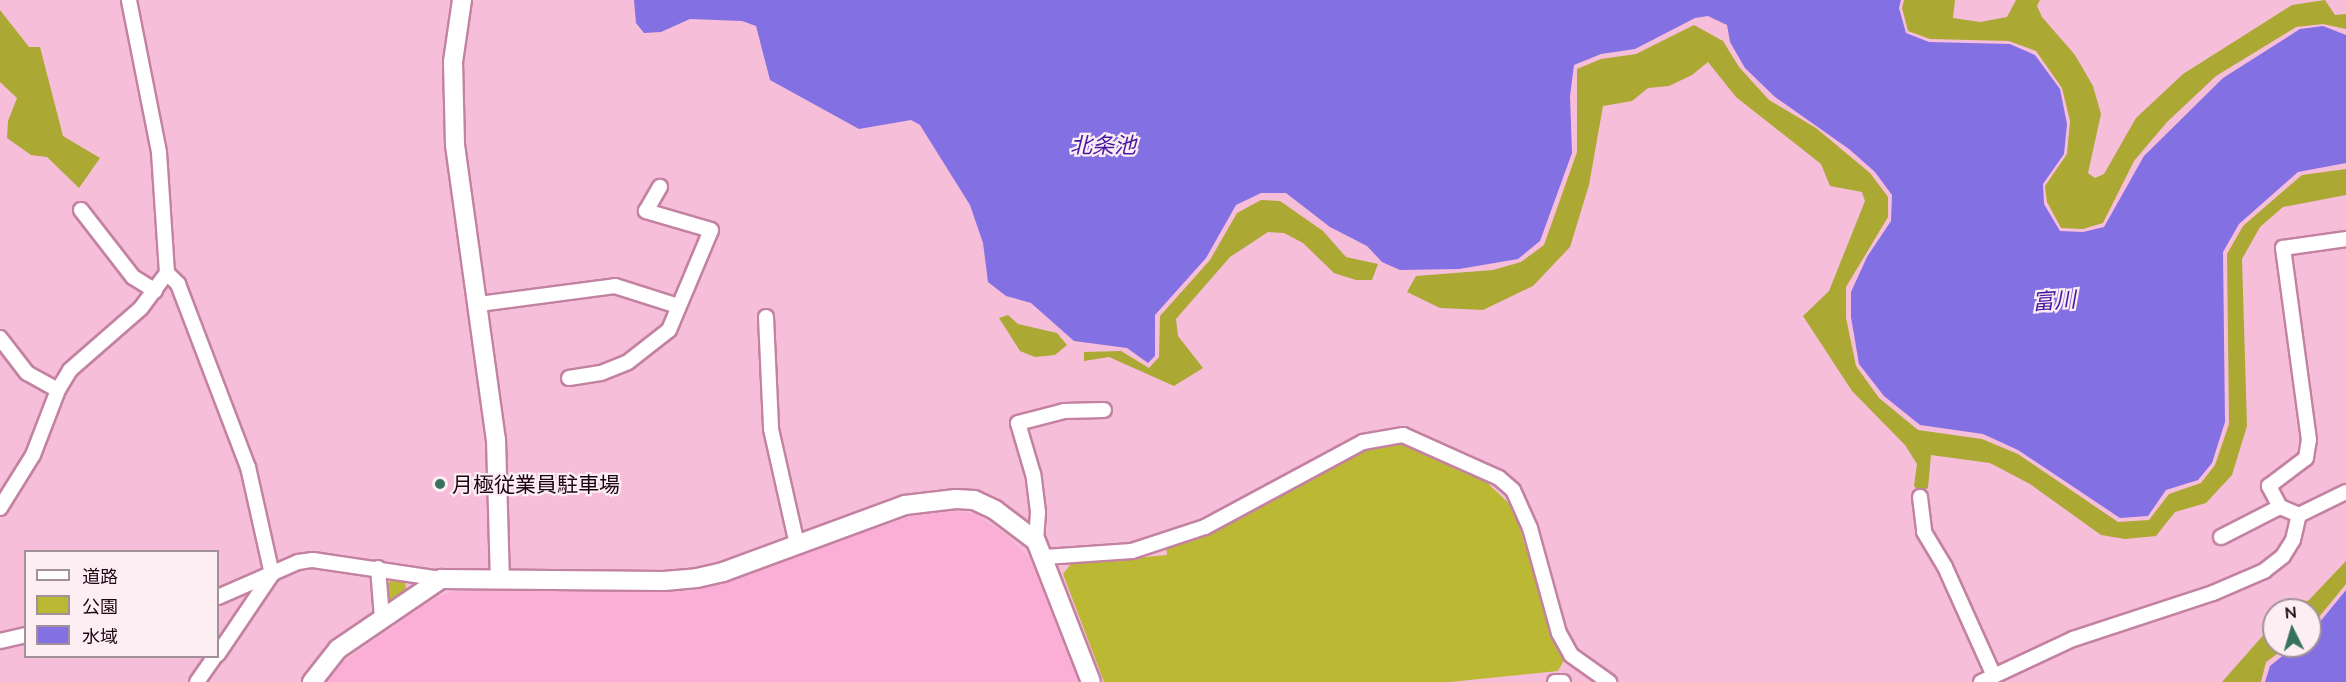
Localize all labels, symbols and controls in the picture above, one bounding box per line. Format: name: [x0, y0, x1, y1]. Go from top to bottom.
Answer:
water label: 北条池: [1070, 133, 1136, 159]
water label: 富川: [2031, 286, 2077, 316]
place label: 月極従業員駐車場: [452, 471, 620, 497]
marker: 月極従業員駐車場: [433, 477, 447, 491]
legend: [24, 550, 219, 658]
text: 道路: [82, 565, 118, 588]
text: 公園: [82, 595, 118, 618]
north arrow: [2262, 598, 2322, 658]
text: N: [2284, 602, 2298, 623]
text: 水域: [82, 625, 118, 648]

